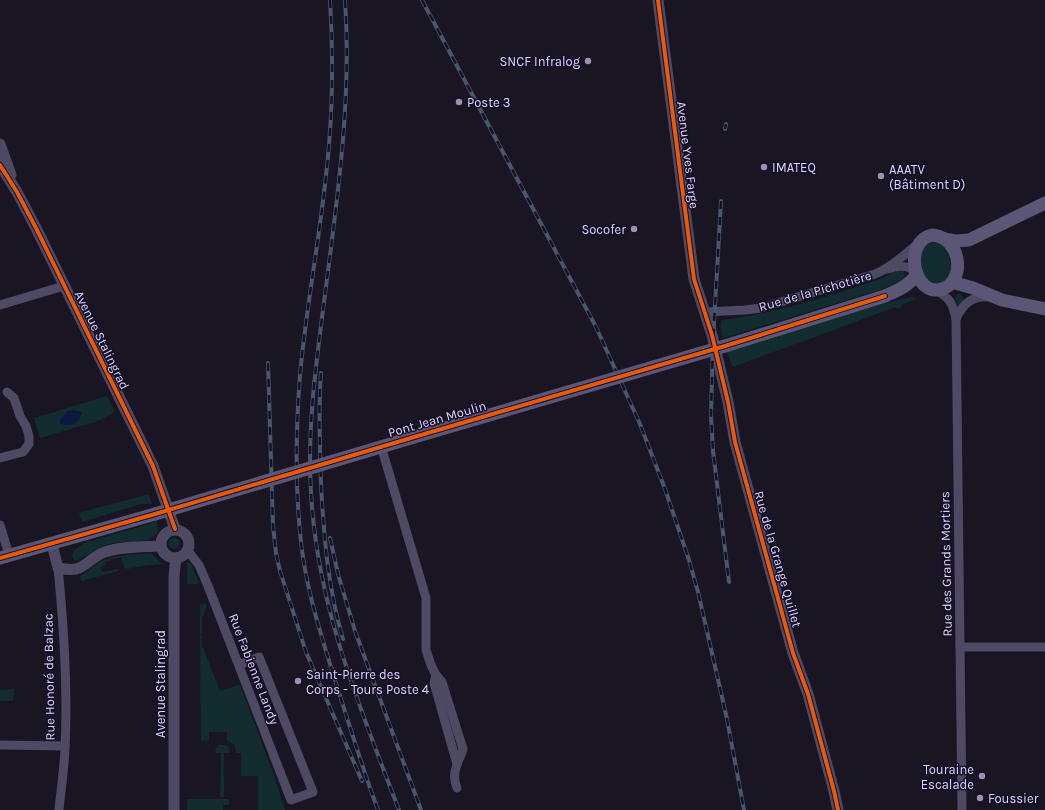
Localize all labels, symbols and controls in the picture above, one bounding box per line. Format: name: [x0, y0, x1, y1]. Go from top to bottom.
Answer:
place label: SNCF Infralog: [500, 54, 581, 69]
marker: SNCF Infralog: [583, 56, 593, 66]
place label: Poste 3: [467, 95, 510, 110]
marker: Poste 3: [454, 97, 464, 107]
street label: Avenue Yves Farge: [674, 101, 702, 210]
place label: IMATEQ: [772, 160, 816, 175]
marker: IMATEQ: [759, 162, 769, 172]
place label: AAATV (Bâtiment D): [889, 162, 965, 192]
marker: AAATV (Bâtiment D): [876, 171, 886, 181]
place label: Socofer: [581, 222, 626, 237]
marker: Socofer: [629, 224, 639, 234]
street label: Rue de la Pichotière: [757, 268, 873, 314]
street label: Avenue Stalingrad: [72, 288, 132, 392]
street label: Pont Jean Moulin: [386, 398, 488, 440]
street label: Rue de la Grange Quillet: [751, 489, 805, 629]
street label: Rue des Grands Mortiers: [937, 491, 955, 637]
street label: Rue Fabienne Landy: [226, 611, 282, 727]
street label: Rue Honoré de Balzac: [40, 613, 58, 741]
street label: Avenue Stalingrad: [153, 630, 168, 738]
place label: Saint-Pierre des Corps - Tours Poste 4: [306, 667, 429, 697]
marker: Saint-Pierre des Corps - Tours Poste 4: [293, 676, 303, 686]
place label: Touraine Escalade: [921, 762, 974, 792]
marker: Touraine Escalade: [977, 771, 987, 781]
place label: Foussier: [988, 791, 1039, 806]
marker: Foussier: [975, 793, 985, 803]

